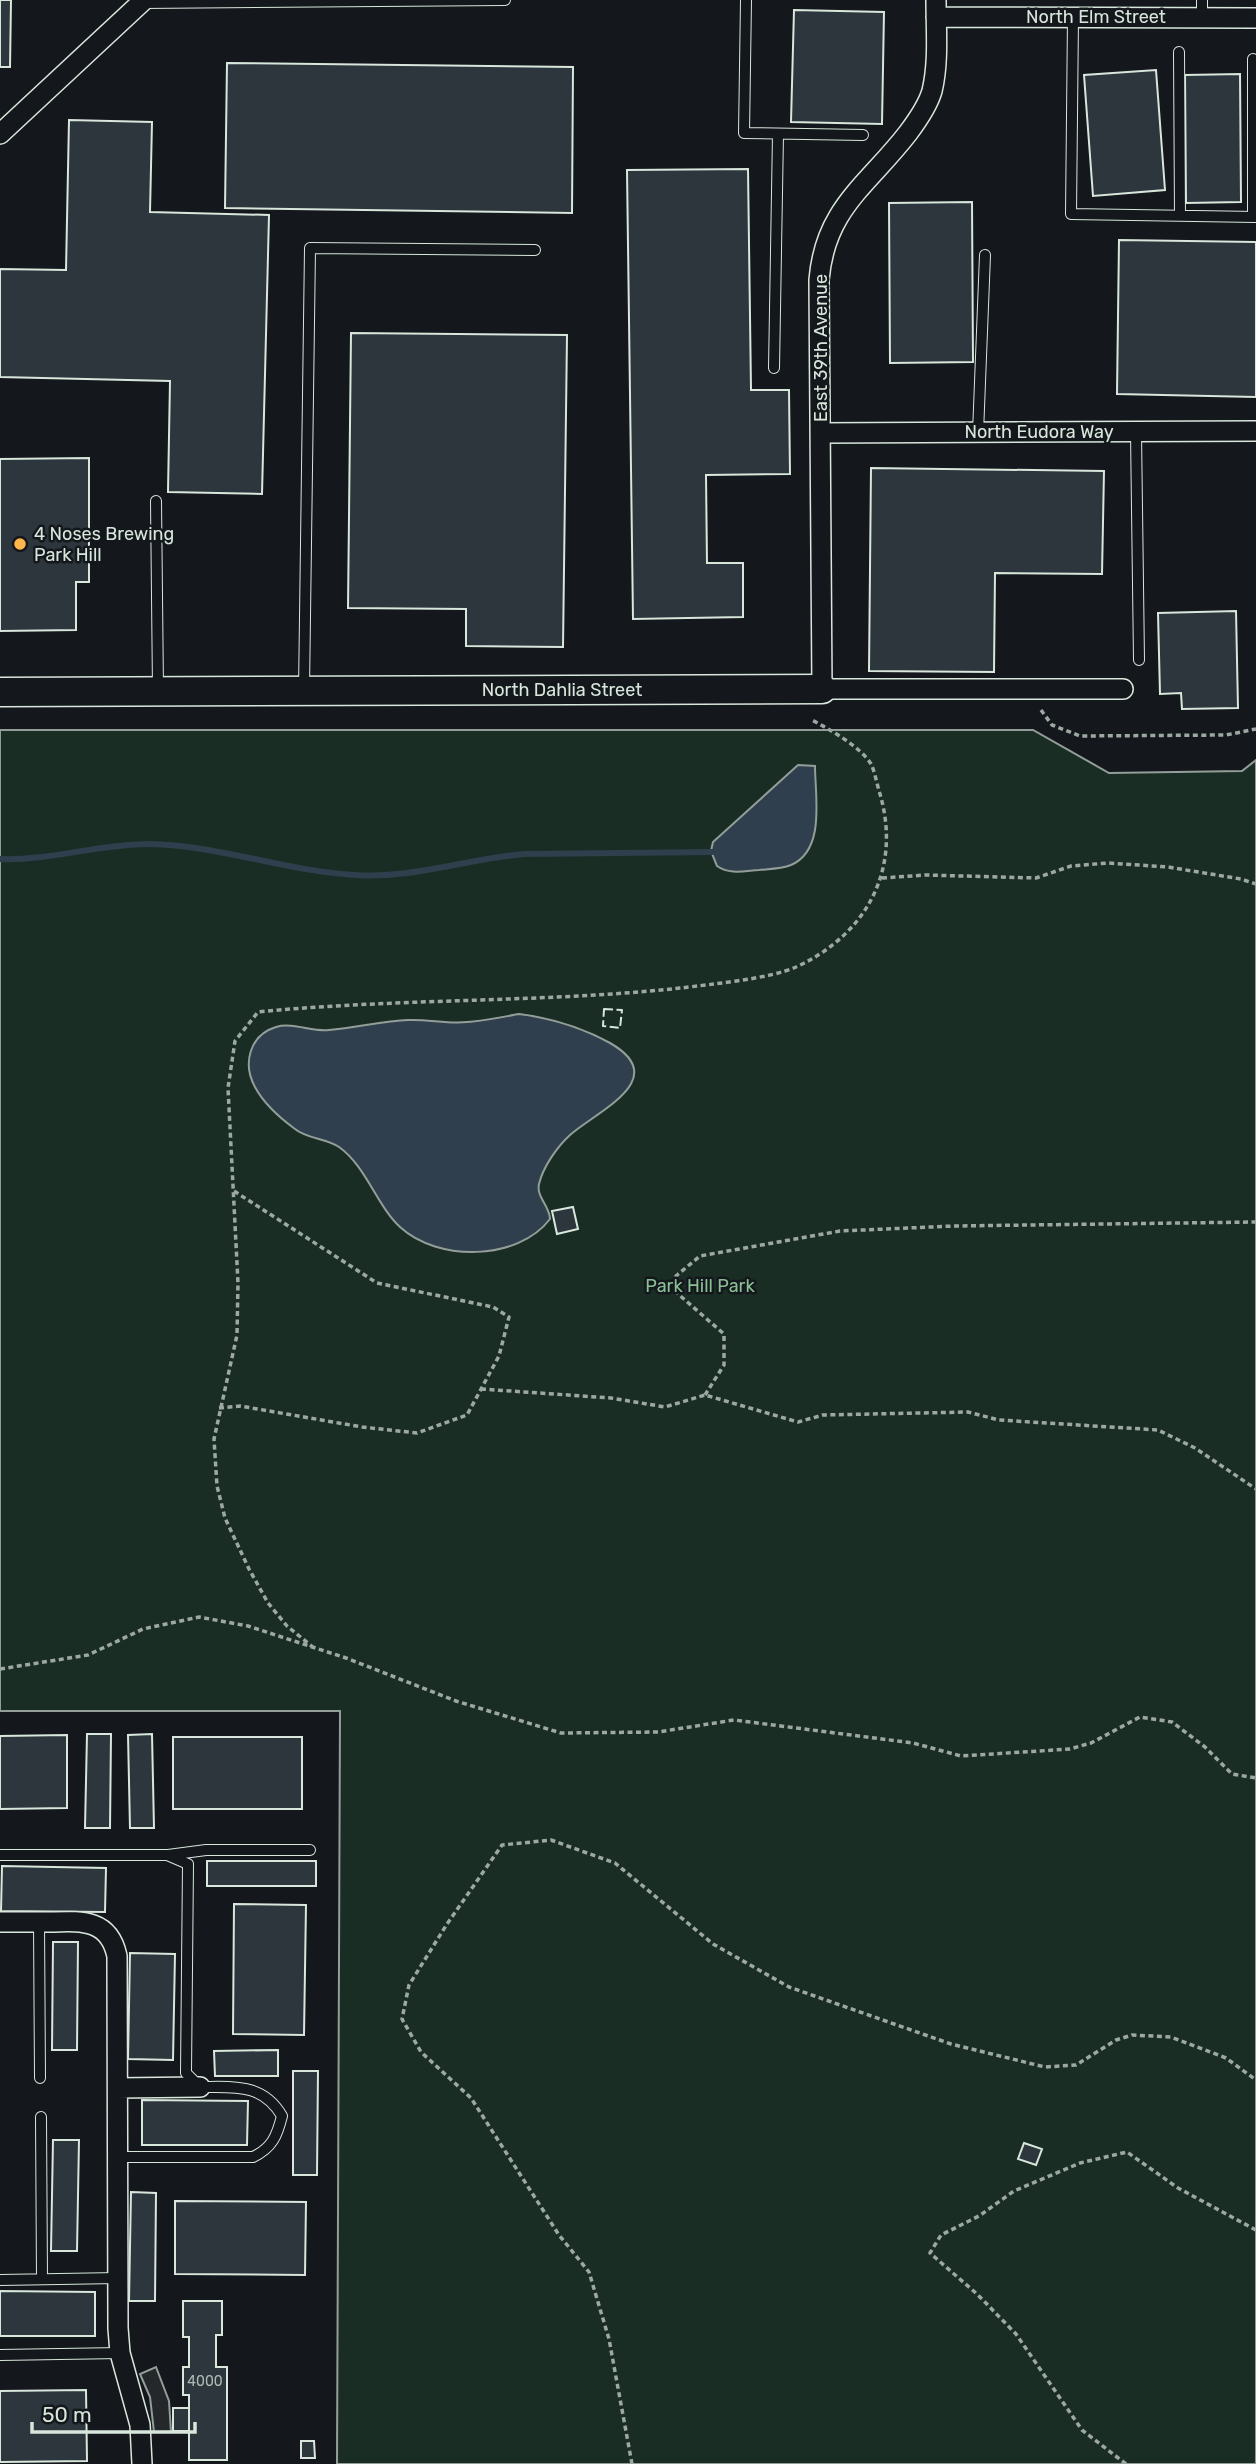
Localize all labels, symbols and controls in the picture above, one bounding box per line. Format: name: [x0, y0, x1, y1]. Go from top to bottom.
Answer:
street label: North Elm Street: [1026, 6, 1166, 28]
street label: East 39th Avenue: [810, 274, 832, 422]
street label: North Eudora Way: [964, 421, 1114, 443]
place label: 4 Noses Brewing Park Hill: [34, 523, 174, 566]
marker: 4 Noses Brewing Park Hill: [12, 536, 28, 552]
street label: North Dahlia Street: [482, 679, 642, 701]
park label: Park Hill Park: [645, 1275, 755, 1297]
house number: 4000: [187, 2373, 223, 2390]
scale bar: [32, 2390, 194, 2434]
text: 50 m: [42, 2402, 92, 2427]

